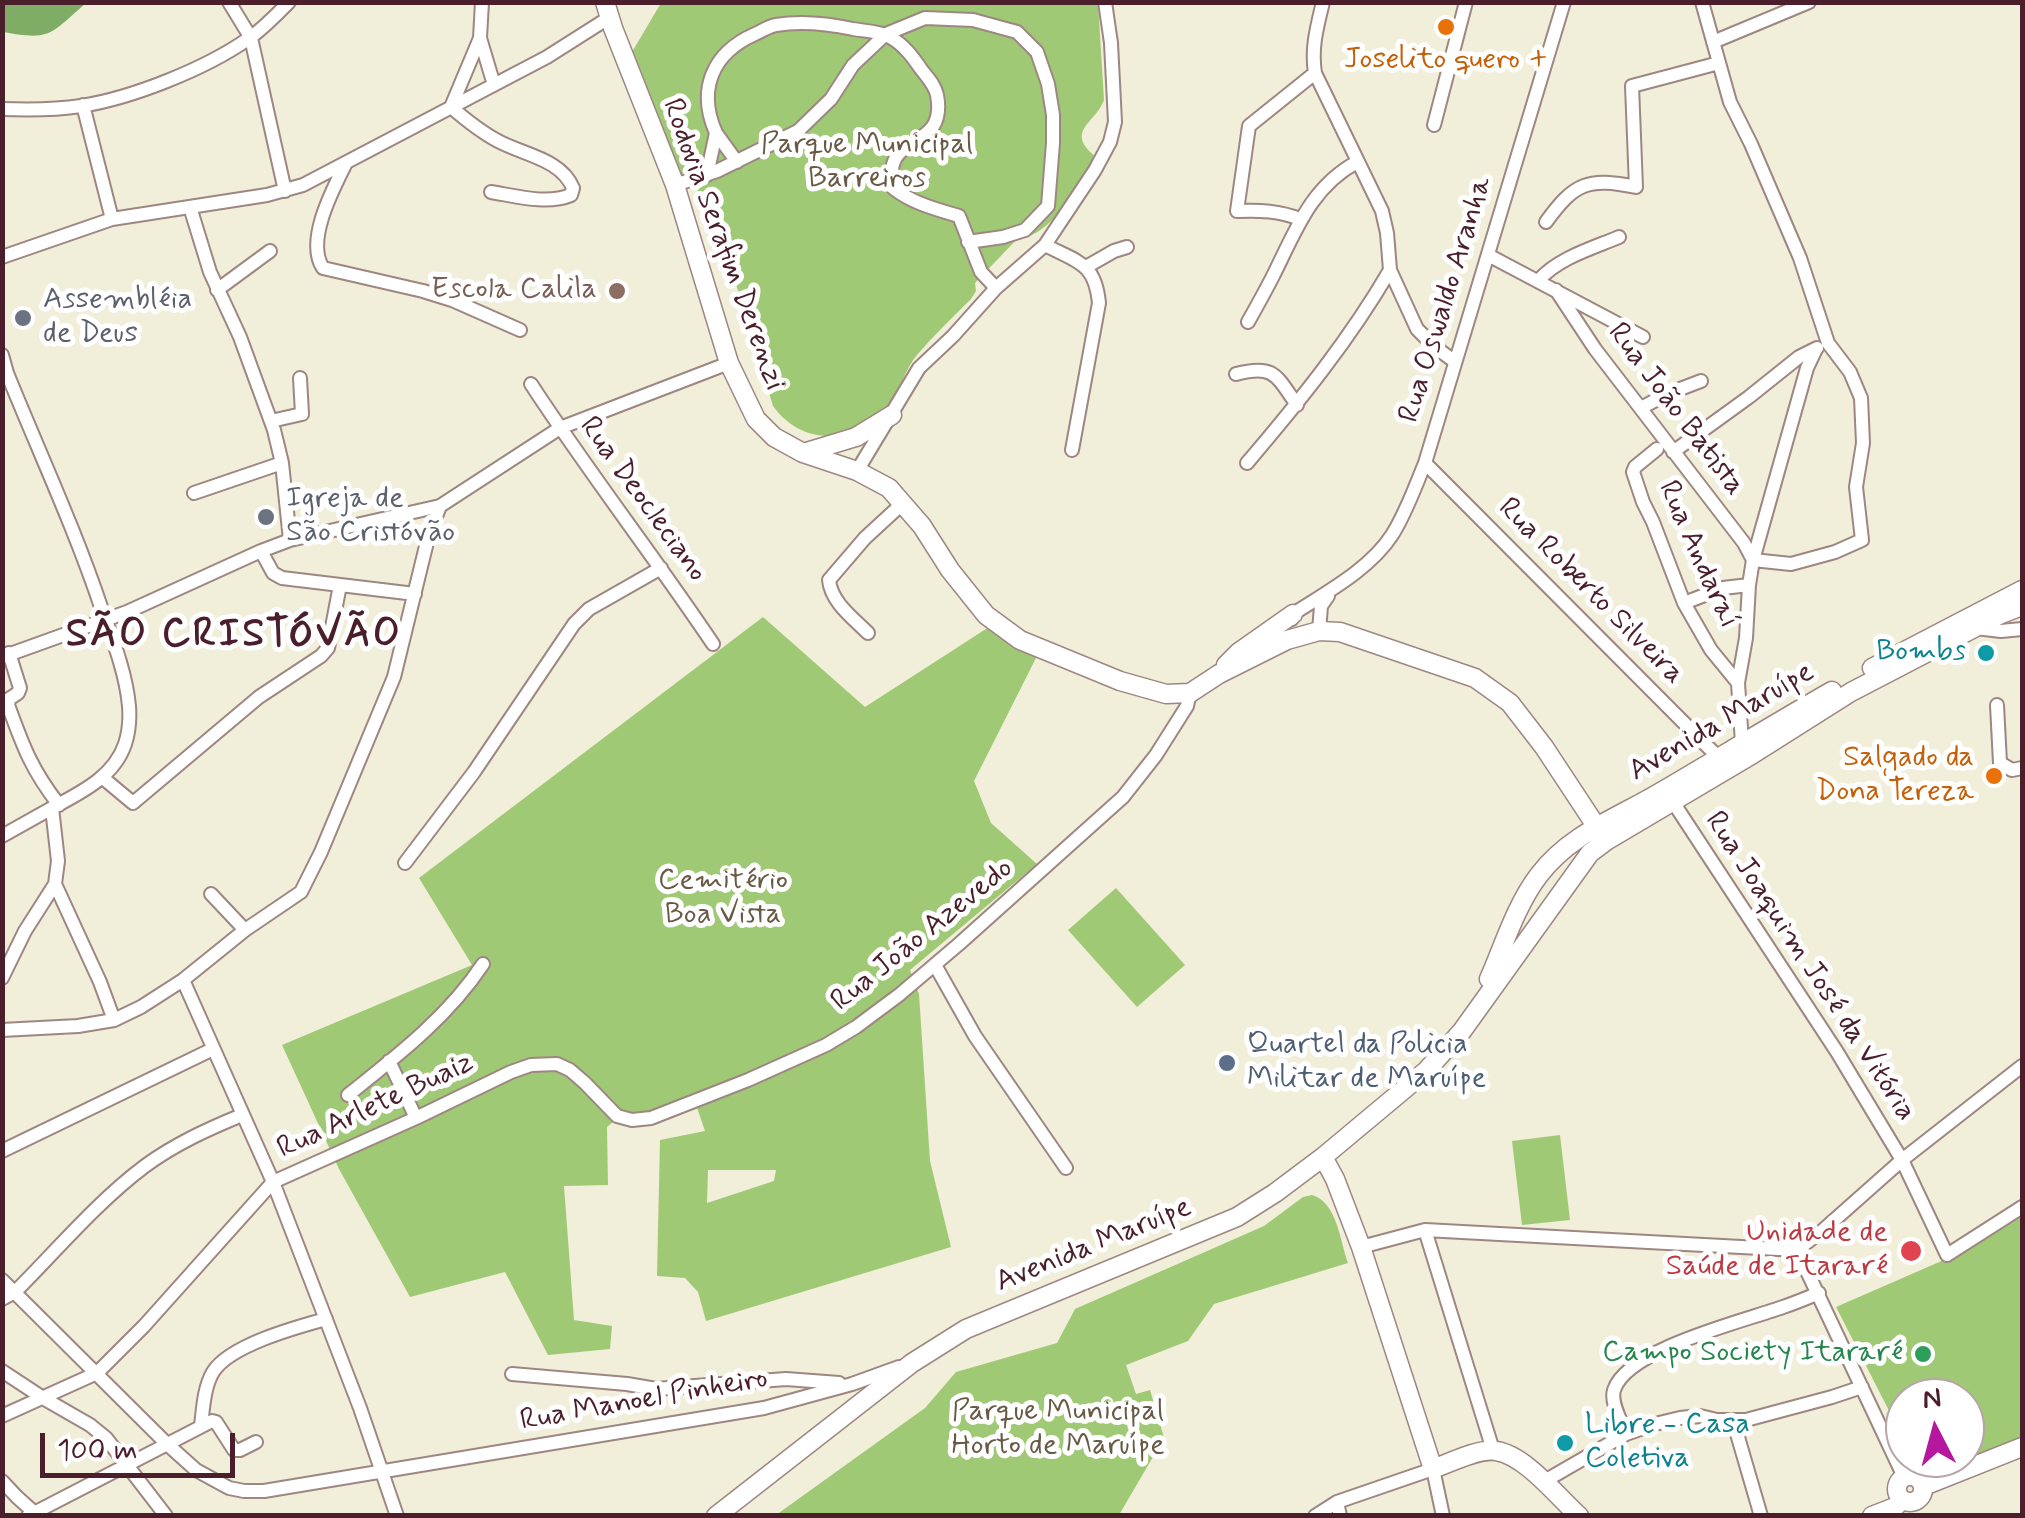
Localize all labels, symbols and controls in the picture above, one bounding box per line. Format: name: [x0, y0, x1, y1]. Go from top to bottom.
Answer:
marker: Joselito quero +: [1435, 16, 1457, 38]
place label: Joselito quero +: [1344, 43, 1548, 79]
street label: Rodovia Serafim Derenzi: [652, 94, 792, 396]
park label: Parque Municipal Barreiros: [761, 128, 973, 198]
street label: Rua Oswaldo Aranha: [1392, 173, 1502, 427]
place label: Escola Calila: [431, 273, 597, 309]
marker: Escola Calila: [606, 280, 628, 302]
place label: Assembléia de Deus: [43, 283, 192, 354]
marker: Assembléia de Deus: [12, 307, 34, 329]
street label: Rua João Batista: [1598, 317, 1752, 503]
street label: Rua Deocleciano: [570, 411, 714, 589]
street label: Rua Andaraí: [1648, 476, 1746, 634]
place label: Igreja de São Cristóvão: [286, 482, 455, 552]
street label: Rua Roberto Silveira: [1489, 491, 1691, 693]
marker: Igreja de São Cristóvão: [255, 506, 277, 528]
district label: SÃO CRISTÓVÃO: [65, 613, 403, 661]
place label: Bombs: [1876, 635, 1966, 671]
marker: Bombs: [1975, 642, 1997, 664]
street label: Avenida Maruípe: [1623, 655, 1821, 791]
place label: Salgado da Dona Tereza: [1816, 741, 1974, 812]
marker: Salgado da Dona Tereza: [1983, 765, 2005, 787]
street label: Rua Joaquim José da Vitória: [1695, 806, 1923, 1128]
street label: Rua João Azevedo: [825, 852, 1021, 1020]
park label: Cemitério Boa Vista: [658, 864, 788, 934]
place label: Quartel da Policia Militar de Maruípe: [1247, 1028, 1486, 1098]
street label: Rua Arlete Buaiz: [272, 1046, 480, 1168]
marker: Quartel da Policia Militar de Maruípe: [1216, 1052, 1238, 1074]
street label: Avenida Maruípe: [991, 1190, 1197, 1302]
place label: Unidade de Saúde de Itararé: [1666, 1216, 1888, 1286]
marker: Unidade de Saúde de Itararé: [1898, 1238, 1924, 1264]
place label: Campo Society Itararé: [1602, 1336, 1903, 1372]
marker: Campo Society Itararé: [1912, 1343, 1934, 1365]
street label: Rua Manoel Pinheiro: [517, 1362, 771, 1440]
north arrow: [1885, 1378, 1985, 1478]
text: N: [1921, 1380, 1943, 1419]
park label: Parque Municipal Horto de Maruípe: [951, 1395, 1165, 1466]
place label: Libre - Casa Coletiva: [1585, 1408, 1750, 1478]
scale bar: [45, 1413, 240, 1475]
text: 100 m: [57, 1431, 138, 1470]
marker: Libre - Casa Coletiva: [1554, 1432, 1576, 1454]

